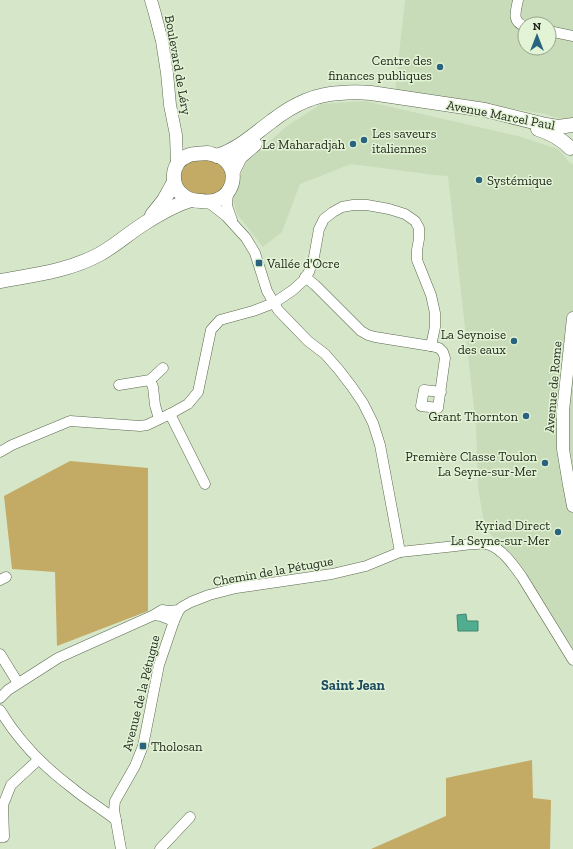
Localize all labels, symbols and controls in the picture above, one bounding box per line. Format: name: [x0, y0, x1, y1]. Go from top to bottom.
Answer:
street label: Boulevard de Léry: [162, 14, 194, 116]
north arrow: [517, 16, 557, 56]
text: N: [533, 20, 542, 33]
place label: Centre des finances publiques: [328, 53, 432, 83]
marker: Centre des finances publiques: [435, 62, 445, 72]
street label: Avenue Marcel Paul: [446, 97, 557, 133]
place label: Les saveurs italiennes: [372, 126, 437, 156]
marker: Les saveurs italiennes: [359, 135, 369, 145]
place label: Le Maharadjah: [262, 137, 346, 153]
marker: Le Maharadjah: [348, 139, 358, 149]
place label: Systémique: [487, 173, 552, 188]
marker: Systémique: [474, 175, 484, 185]
place label: Vallée d'Ocre: [266, 256, 340, 271]
marker: Vallée d'Ocre: [254, 258, 264, 268]
place label: La Seynoise des eaux: [441, 327, 506, 357]
marker: La Seynoise des eaux: [509, 336, 519, 346]
street label: Avenue de Rome: [542, 340, 564, 434]
place label: Grant Thornton: [428, 409, 519, 424]
marker: Grant Thornton: [521, 411, 531, 421]
place label: Première Classe Toulon La Seyne-sur-Mer: [405, 449, 538, 479]
marker: Première Classe Toulon La Seyne-sur-Mer: [540, 458, 550, 468]
place label: Kyriad Direct La Seyne-sur-Mer: [451, 518, 550, 548]
marker: Kyriad Direct La Seyne-sur-Mer: [553, 527, 563, 537]
street label: Chemin de la Pétugue: [212, 553, 334, 589]
street label: Avenue de la Pétugue: [119, 633, 163, 753]
district label: Saint Jean: [321, 677, 386, 694]
place label: Tholosan: [151, 739, 203, 754]
marker: Tholosan: [138, 741, 148, 751]

